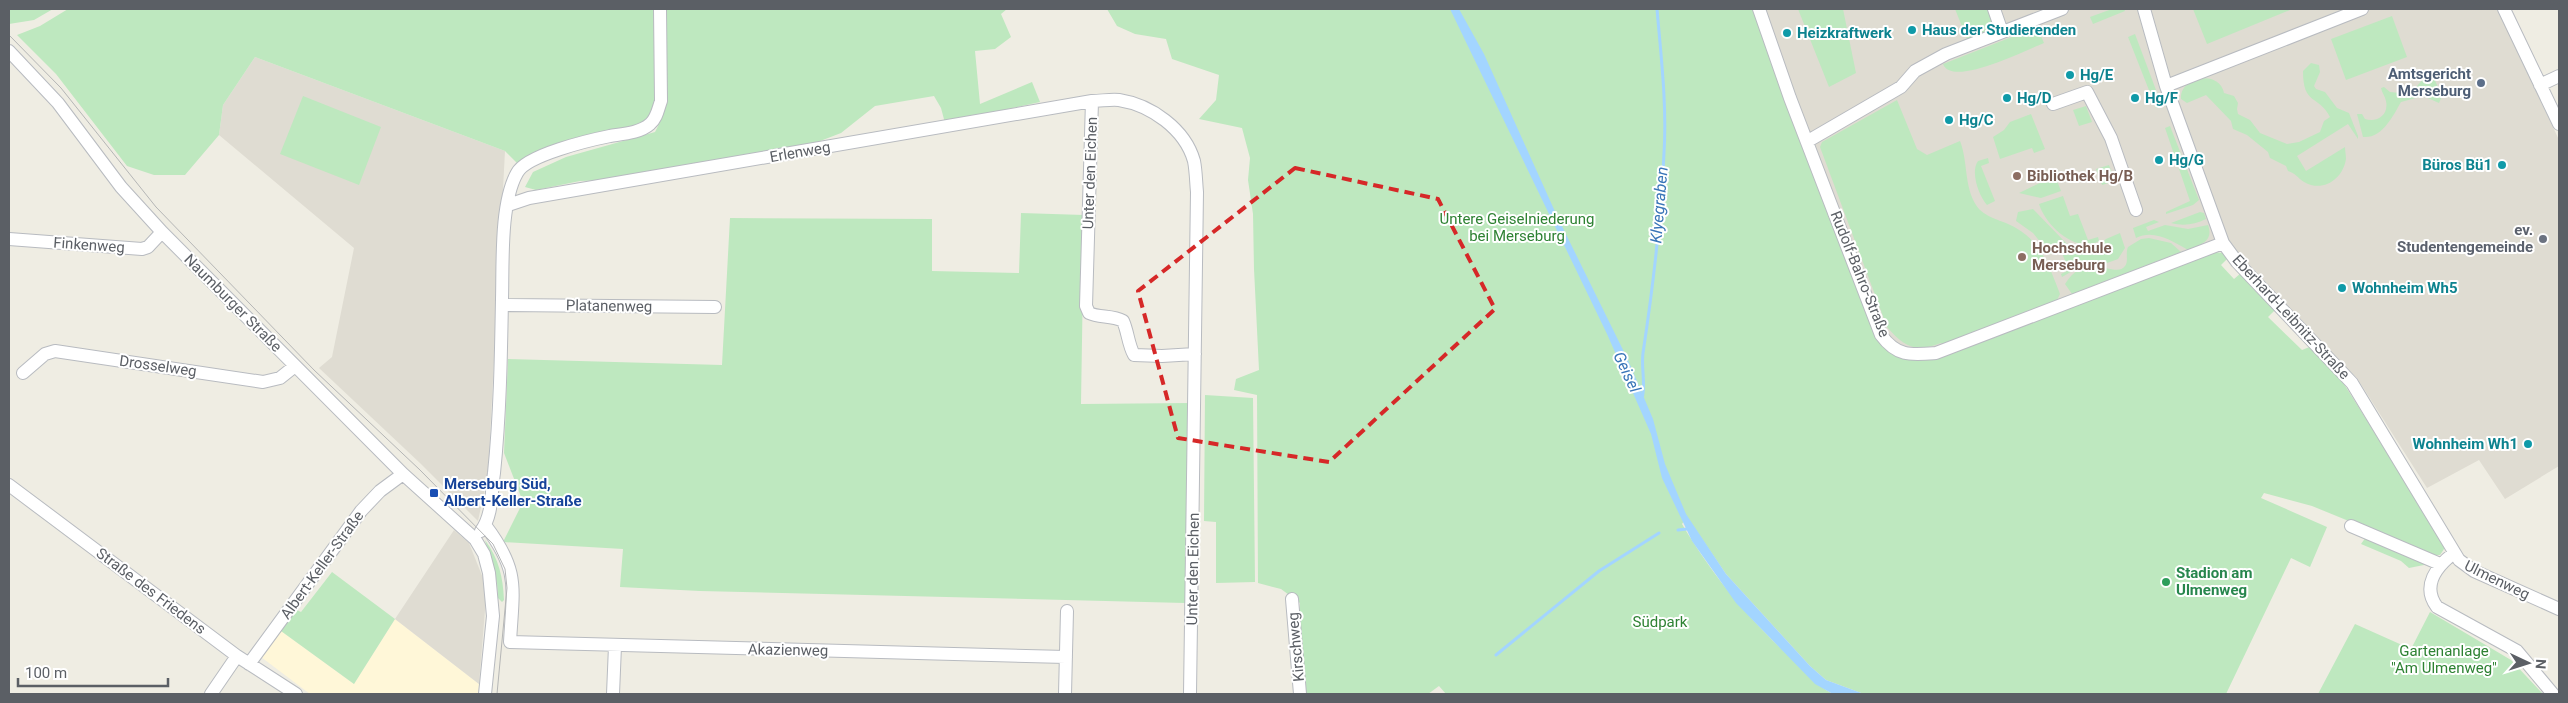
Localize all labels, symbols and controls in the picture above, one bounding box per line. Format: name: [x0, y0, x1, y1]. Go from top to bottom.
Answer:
place label: Haus der Studierenden: [1922, 21, 2076, 39]
place label: Heizkraftwerk: [1797, 24, 1893, 42]
marker: Haus der Studierenden: [1906, 24, 1918, 36]
marker: Heizkraftwerk: [1781, 27, 1793, 39]
place label: Amtsgericht Merseburg: [2388, 65, 2471, 100]
place label: Hg/E: [2080, 66, 2114, 84]
marker: Hg/E: [2064, 69, 2076, 81]
marker: Amtsgericht Merseburg: [2475, 77, 2487, 89]
place label: Hg/D: [2017, 89, 2052, 107]
place label: Hg/F: [2145, 89, 2178, 107]
marker: Hg/D: [2001, 92, 2013, 104]
marker: Hg/F: [2129, 92, 2141, 104]
place label: Hg/C: [1959, 111, 1994, 129]
marker: Hg/C: [1943, 114, 1955, 126]
street label: Unter den Eichen: [1079, 116, 1101, 230]
street label: Erlenweg: [768, 138, 832, 166]
place label: Hg/G: [2169, 151, 2204, 169]
marker: Hg/G: [2153, 154, 2165, 166]
place label: Büros Bü1: [2422, 156, 2492, 174]
marker: Büros Bü1: [2496, 159, 2508, 171]
water label: Klyegraben: [1646, 166, 1672, 244]
place label: Bibliothek Hg/B: [2027, 167, 2133, 185]
marker: Bibliothek Hg/B: [2011, 170, 2023, 182]
street label: Rudolf-Bahro-Straße: [1826, 208, 1894, 340]
park label: Untere Geiselniederung bei Merseburg: [1439, 210, 1595, 245]
place label: ev. Studentengemeinde: [2397, 221, 2533, 256]
marker: ev. Studentengemeinde: [2537, 233, 2549, 245]
street label: Finkenweg: [53, 234, 125, 256]
place label: Hochschule Merseburg: [2032, 239, 2112, 274]
street label: Naumburger Straße: [180, 250, 286, 356]
marker: Hochschule Merseburg: [2016, 251, 2028, 263]
street label: Eberhard-Leibnitz-Straße: [2228, 251, 2354, 383]
place label: Wohnheim Wh5: [2352, 279, 2458, 297]
marker: Wohnheim Wh5: [2336, 282, 2348, 294]
street label: Platanenweg: [566, 296, 652, 316]
water label: Geisel: [1609, 349, 1645, 396]
street label: Drosselweg: [118, 352, 198, 380]
place label: Wohnheim Wh1: [2413, 435, 2518, 453]
marker: Wohnheim Wh1: [2522, 438, 2534, 450]
place label: Merseburg Süd, Albert-Keller-Straße: [444, 475, 582, 510]
marker: Merseburg Süd, Albert-Keller-Straße: [428, 487, 440, 499]
street label: Albert-Keller-Straße: [277, 507, 367, 623]
street label: Unter den Eichen: [1183, 513, 1203, 625]
street label: Straße des Friedens: [93, 544, 209, 638]
street label: Ulmenweg: [2461, 556, 2533, 604]
place label: Stadion am Ulmenweg: [2176, 564, 2252, 599]
marker: Stadion am Ulmenweg: [2160, 576, 2172, 588]
street label: Kirschweg: [1284, 612, 1308, 682]
park label: Südpark: [1633, 613, 1688, 631]
north arrow: [2503, 638, 2553, 688]
street label: Akazienweg: [748, 640, 828, 660]
park label: Gartenanlage "Am Ulmenweg": [2391, 642, 2497, 677]
scale bar: [18, 656, 168, 688]
text: N: [2533, 658, 2549, 669]
text: 100 m: [25, 664, 67, 682]

